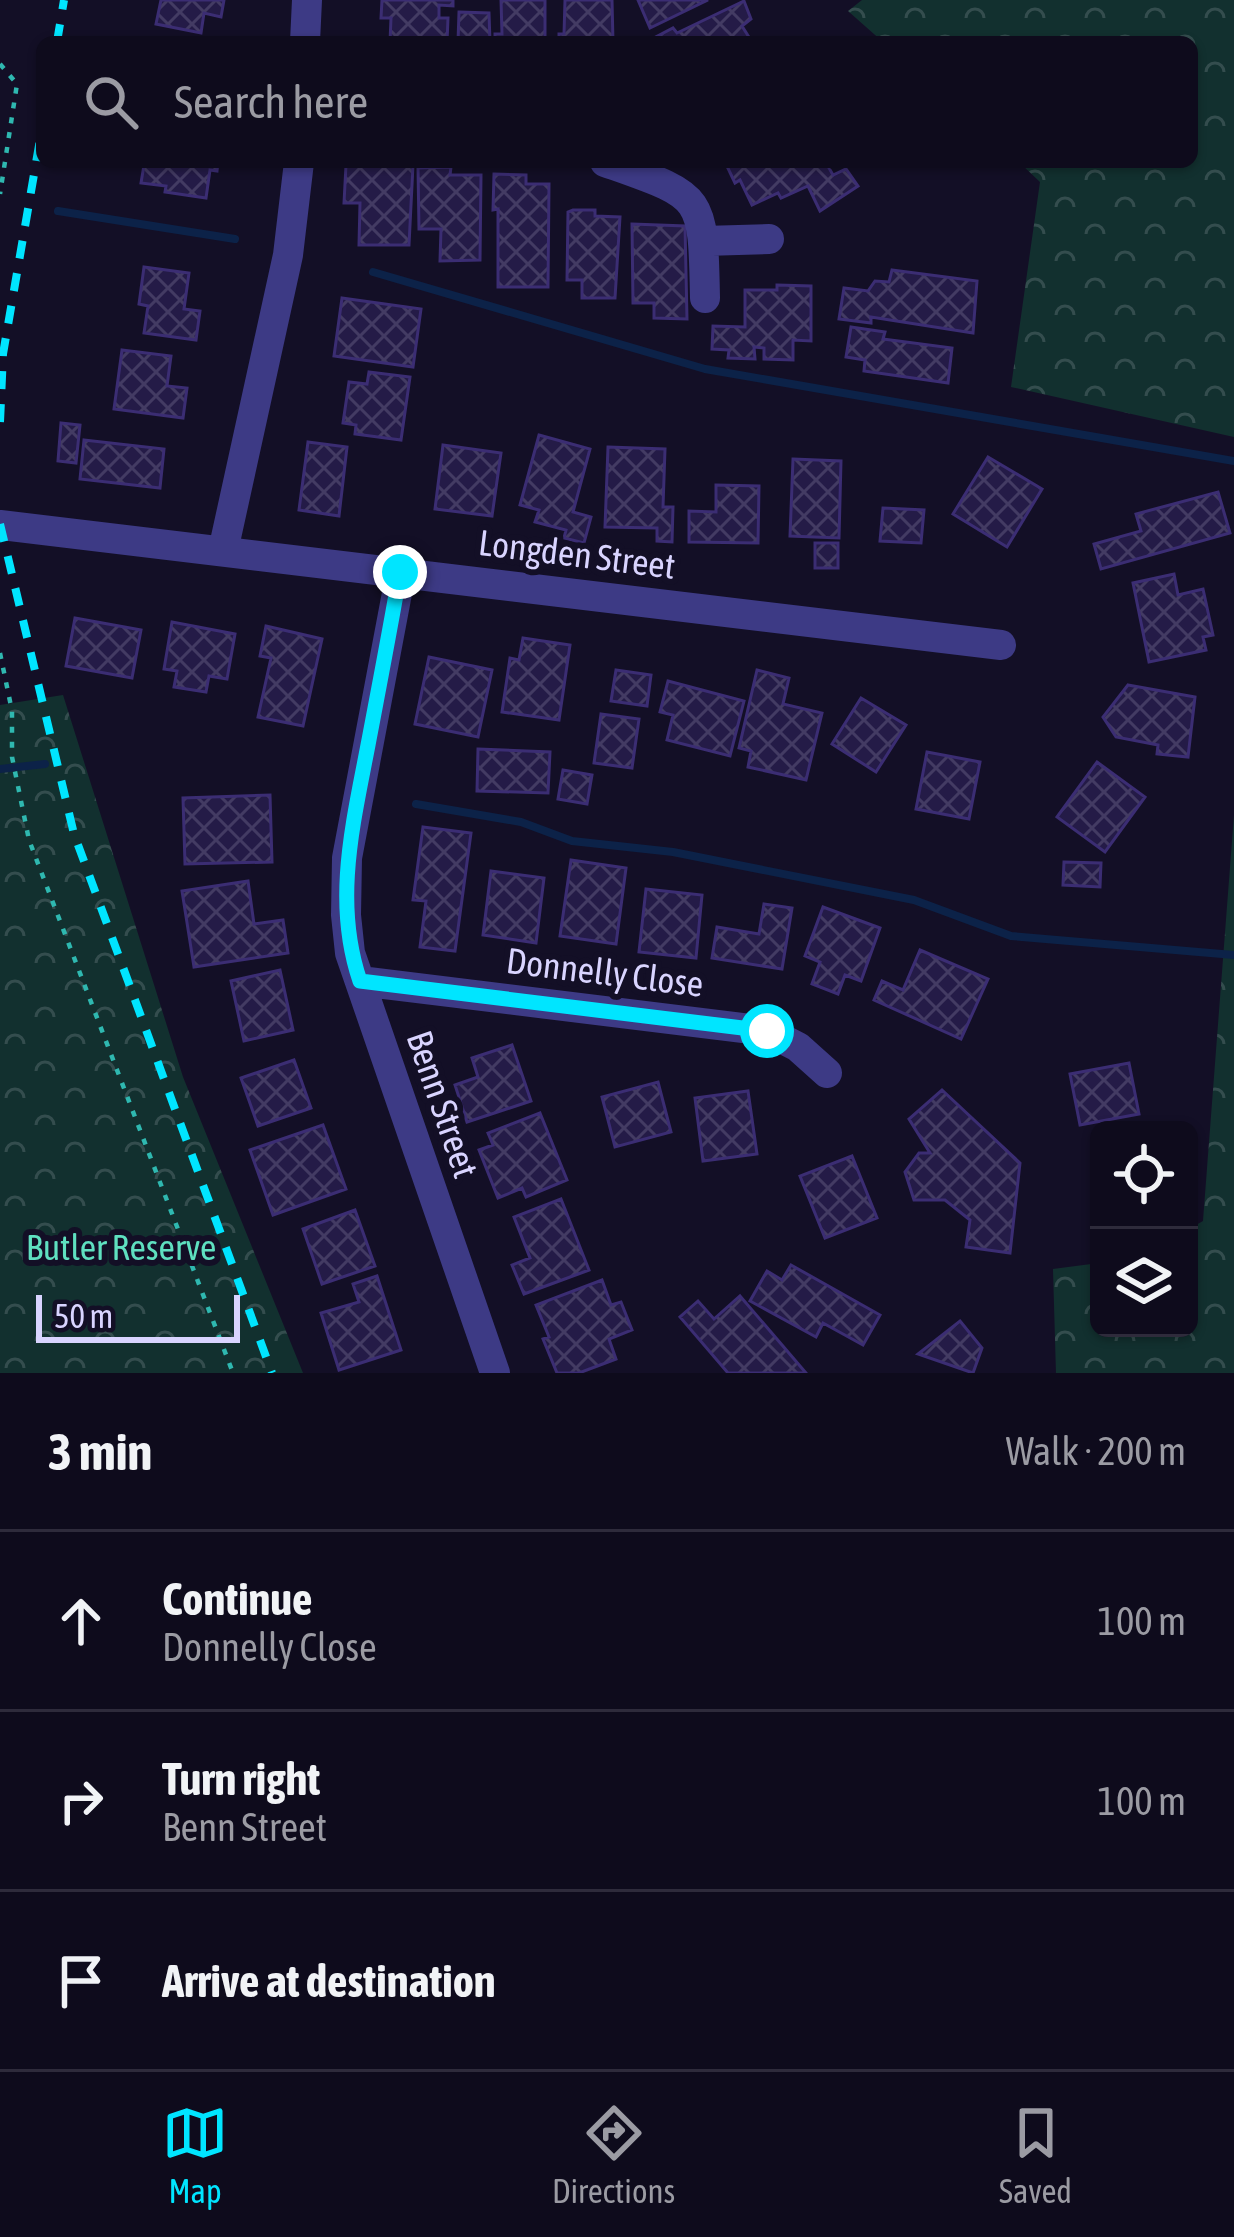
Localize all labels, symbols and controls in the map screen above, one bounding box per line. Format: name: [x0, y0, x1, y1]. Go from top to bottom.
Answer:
search box: [36, 36, 1198, 168]
icon: search: [78, 69, 144, 135]
text: Search here: [174, 76, 368, 128]
street label: Longden Street: [476, 521, 678, 587]
route end: [373, 545, 427, 599]
street label: Donnelly Close: [504, 939, 706, 1005]
route start: [740, 1004, 794, 1058]
street label: Benn Street: [398, 1025, 488, 1183]
map controls: [1090, 1121, 1198, 1337]
button: locate: [1090, 1121, 1198, 1229]
park label: Butler Reserve: [26, 1226, 216, 1268]
button: layers: [1090, 1229, 1198, 1337]
scale bar: [36, 1289, 240, 1342]
text: 50 m: [54, 1297, 113, 1335]
text: 3 min: [48, 1422, 152, 1481]
text: Walk · 200 m: [1006, 1429, 1186, 1473]
text: Continue: [162, 1573, 313, 1625]
icon: ahead: [48, 1588, 114, 1654]
text: 100 m: [1098, 1599, 1186, 1643]
text: Donnelly Close: [162, 1625, 377, 1669]
text: Turn right: [162, 1753, 320, 1805]
icon: right: [48, 1768, 114, 1834]
text: 100 m: [1098, 1779, 1186, 1823]
text: Benn Street: [162, 1805, 327, 1849]
icon: arrive: [48, 1948, 114, 2014]
text: Arrive at destination: [162, 1955, 496, 2007]
tab: Map: [162, 2100, 228, 2210]
tab: Directions: [552, 2100, 675, 2210]
tab: Saved: [999, 2100, 1072, 2210]

